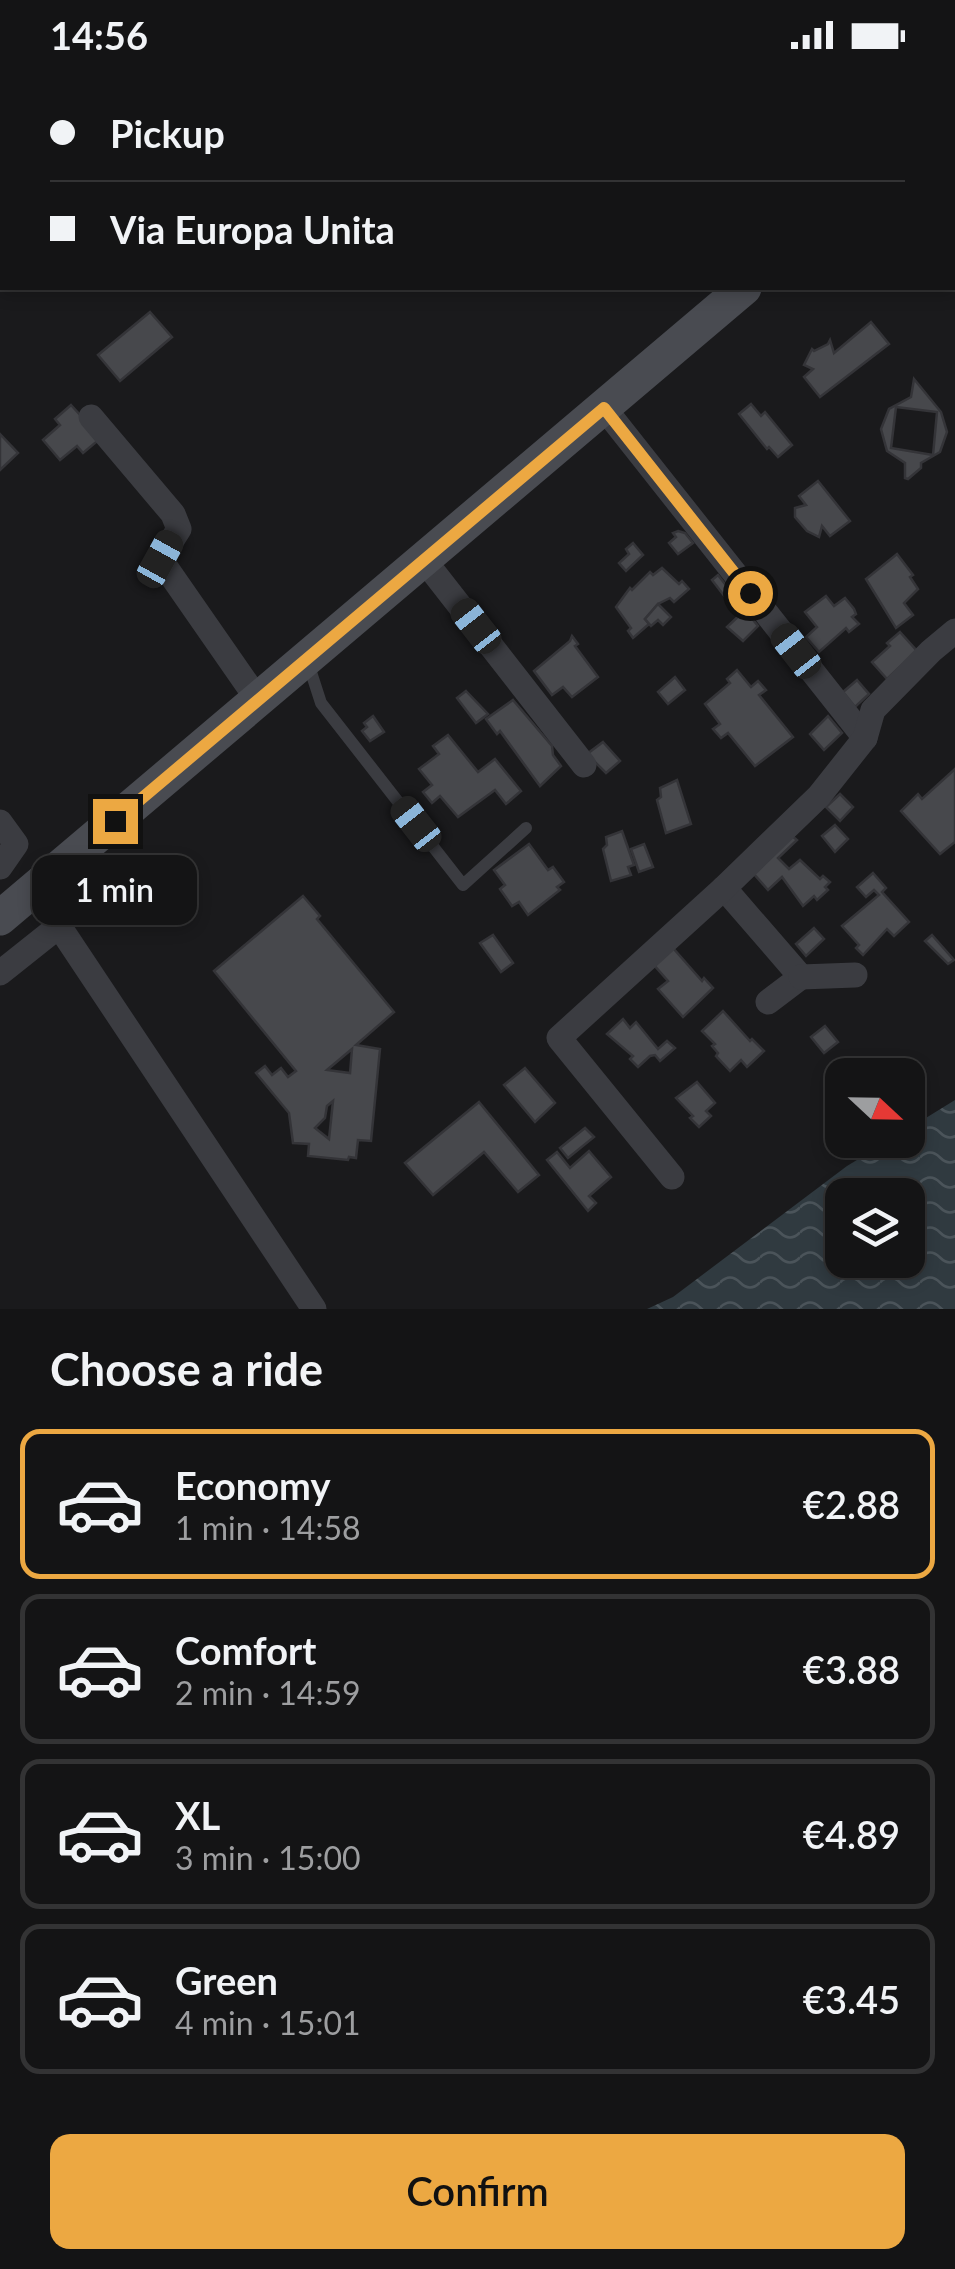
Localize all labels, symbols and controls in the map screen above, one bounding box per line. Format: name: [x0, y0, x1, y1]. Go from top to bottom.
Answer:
text: 14:56: [50, 12, 148, 58]
text: Pickup: [110, 110, 225, 156]
text: Via Europa Unita: [110, 206, 395, 252]
car: [132, 525, 188, 593]
route start: [728, 571, 773, 616]
car: [446, 593, 506, 659]
car: [766, 618, 826, 684]
car: [386, 791, 446, 857]
route end: [93, 799, 138, 844]
callout: 1 min: [32, 856, 198, 926]
text: 1 min: [75, 870, 154, 909]
north arrow: [825, 1058, 925, 1158]
map controls: [825, 1058, 925, 1278]
button: layers: [825, 1178, 925, 1278]
text: Choose a ride: [50, 1342, 323, 1396]
icon: car: [55, 1459, 145, 1549]
text: Economy: [175, 1462, 330, 1508]
text: €2.88: [803, 1481, 900, 1527]
text: 1 min · 14:58: [175, 1508, 361, 1547]
icon: car: [55, 1624, 145, 1714]
text: Comfort: [175, 1627, 316, 1673]
text: €3.88: [803, 1646, 900, 1692]
text: 2 min · 14:59: [175, 1673, 361, 1712]
icon: car: [55, 1789, 145, 1879]
text: XL: [175, 1792, 220, 1838]
text: €4.89: [803, 1811, 900, 1857]
text: 3 min · 15:00: [175, 1838, 361, 1877]
icon: car: [55, 1954, 145, 2044]
text: Green: [175, 1957, 278, 2003]
text: €3.45: [803, 1976, 900, 2022]
text: 4 min · 15:01: [175, 2003, 361, 2042]
button: Confirm: [50, 2134, 905, 2249]

